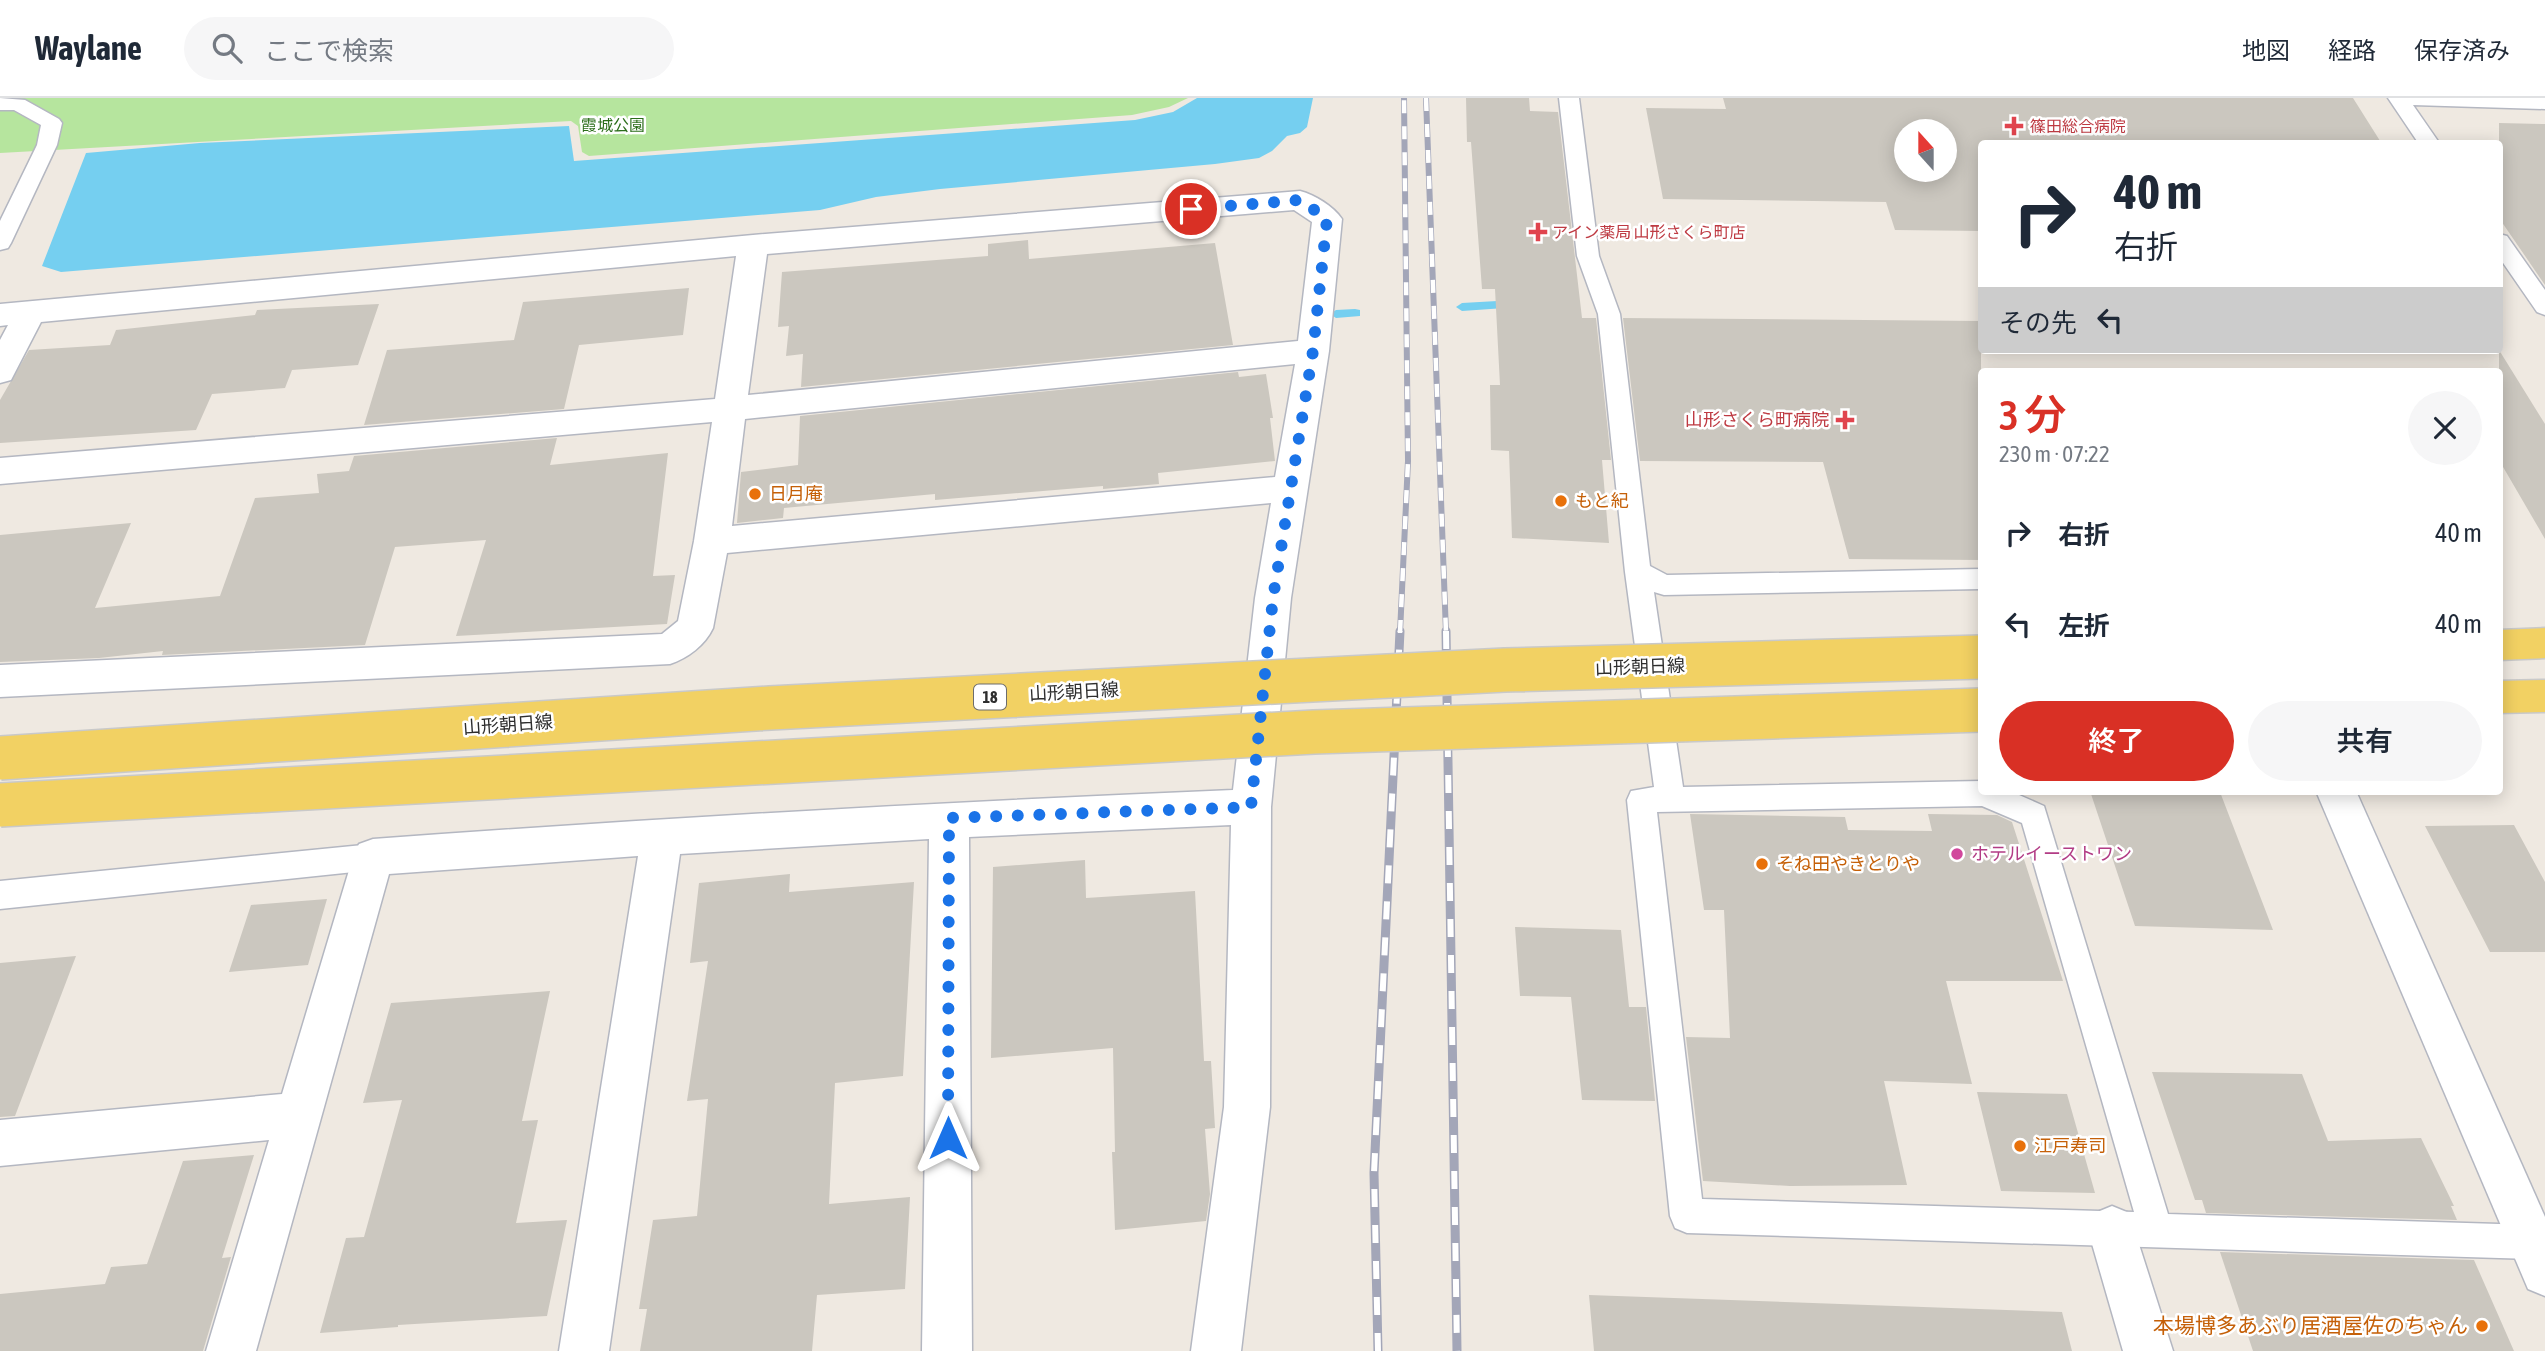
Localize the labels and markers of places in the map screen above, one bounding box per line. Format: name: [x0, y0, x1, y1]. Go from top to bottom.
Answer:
marker: 篠田総合病院: [2004, 116, 2024, 136]
place label: 篠田総合病院: [2030, 117, 2126, 135]
pin: [1161, 179, 1221, 239]
place label: アイン薬局 山形さくら町店: [1552, 223, 1745, 241]
marker: アイン薬局 山形さくら町店: [1530, 224, 1546, 240]
place label: 山形さくら町病院: [1685, 409, 1829, 430]
marker: 山形さくら町病院: [1835, 410, 1855, 430]
place label: 日月庵: [769, 483, 823, 504]
marker: 日月庵: [747, 486, 763, 502]
place label: もと紀: [1575, 490, 1629, 511]
marker: もと紀: [1553, 493, 1569, 509]
place label: ホテルイーストワン: [1971, 843, 2132, 864]
marker: ホテルイーストワン: [1949, 846, 1965, 862]
place label: そね田やきとりや: [1776, 853, 1920, 874]
marker: そね田やきとりや: [1754, 856, 1770, 872]
place label: 江戸寿司: [2034, 1135, 2106, 1156]
marker: 江戸寿司: [2012, 1138, 2028, 1154]
place label: 本場博多あぶり居酒屋佐のちゃん: [2153, 1313, 2468, 1337]
marker: 本場博多あぶり居酒屋佐のちゃん: [2474, 1318, 2490, 1334]

